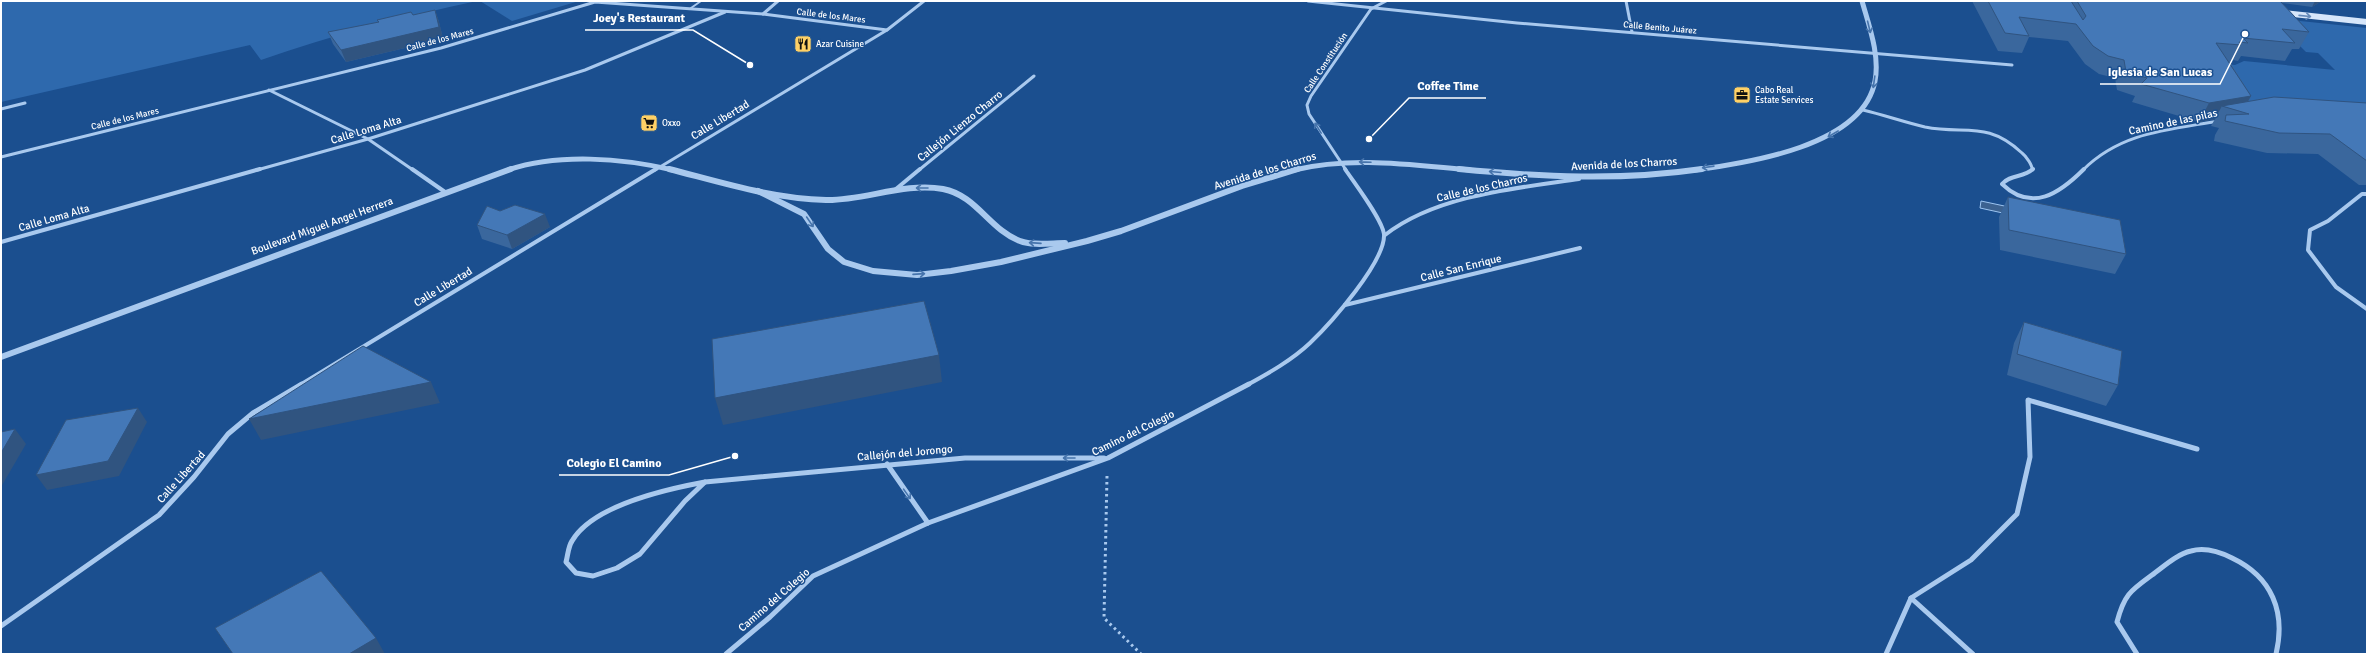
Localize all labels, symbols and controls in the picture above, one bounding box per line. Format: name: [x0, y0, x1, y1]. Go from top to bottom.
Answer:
callout: Joey's Restaurant: [585, 6, 693, 30]
street label: Calle de los Mares: [796, 6, 866, 26]
text: Joey's Restaurant: [593, 11, 686, 26]
one-way arrow: [2298, 12, 2311, 19]
street label: Calle Benito Juárez: [1623, 19, 1697, 37]
one-way arrow: [1866, 20, 1873, 33]
street label: Calle de los Mares: [405, 26, 475, 54]
street label: Calle Constitución: [1302, 31, 1350, 95]
restaurant icon: Azar Cuisine: [793, 34, 813, 54]
place label: Azar Cuisine: [816, 39, 864, 50]
callout: Iglesia de San Lucas: [2100, 60, 2220, 84]
text: Iglesia de San Lucas: [2108, 65, 2213, 80]
callout: Coffee Time: [1409, 74, 1486, 98]
one-way arrow: [1870, 75, 1878, 88]
text: Coffee Time: [1417, 79, 1479, 94]
office icon: Cabo Real Estate Services: [1732, 85, 1752, 105]
place label: Cabo Real Estate Services: [1755, 85, 1813, 106]
street label: Callejón Lienzo Charro: [915, 87, 1005, 164]
street label: Calle Libertad: [689, 97, 752, 142]
street label: Calle de los Mares: [90, 105, 160, 133]
street label: Camino de las pilas: [2127, 106, 2219, 138]
street label: Calle Loma Alta: [329, 113, 403, 147]
supermarket icon: Oxxo: [639, 113, 659, 133]
place label: Oxxo: [662, 118, 681, 129]
one-way arrow: [1314, 123, 1322, 134]
one-way arrow: [1827, 131, 1839, 138]
street label: Avenida de los Charros: [1212, 149, 1318, 193]
street label: Avenida de los Charros: [1571, 155, 1678, 173]
one-way arrow: [1359, 158, 1372, 166]
one-way arrow: [1702, 163, 1715, 171]
one-way arrow: [1489, 168, 1502, 175]
street label: Calle de los Charros: [1435, 171, 1529, 205]
one-way arrow: [916, 184, 929, 192]
street label: Boulevard Miguel Angel Herrera: [249, 194, 395, 258]
street label: Calle Loma Alta: [17, 202, 91, 234]
one-way arrow: [806, 216, 814, 227]
one-way arrow: [1028, 239, 1041, 246]
street label: Calle San Enrique: [1419, 252, 1503, 284]
street label: Calle Libertad: [412, 264, 475, 309]
one-way arrow: [912, 270, 925, 277]
street label: Camino del Colegio: [1090, 407, 1177, 459]
street label: Callejón del Jorongo: [857, 442, 954, 464]
street label: Calle Libertad: [154, 448, 208, 506]
callout: Colegio El Camino: [559, 451, 669, 475]
one-way arrow: [1063, 454, 1076, 462]
text: Colegio El Camino: [567, 456, 661, 471]
one-way arrow: [903, 488, 911, 499]
street label: Camino del Colegio: [736, 565, 813, 635]

